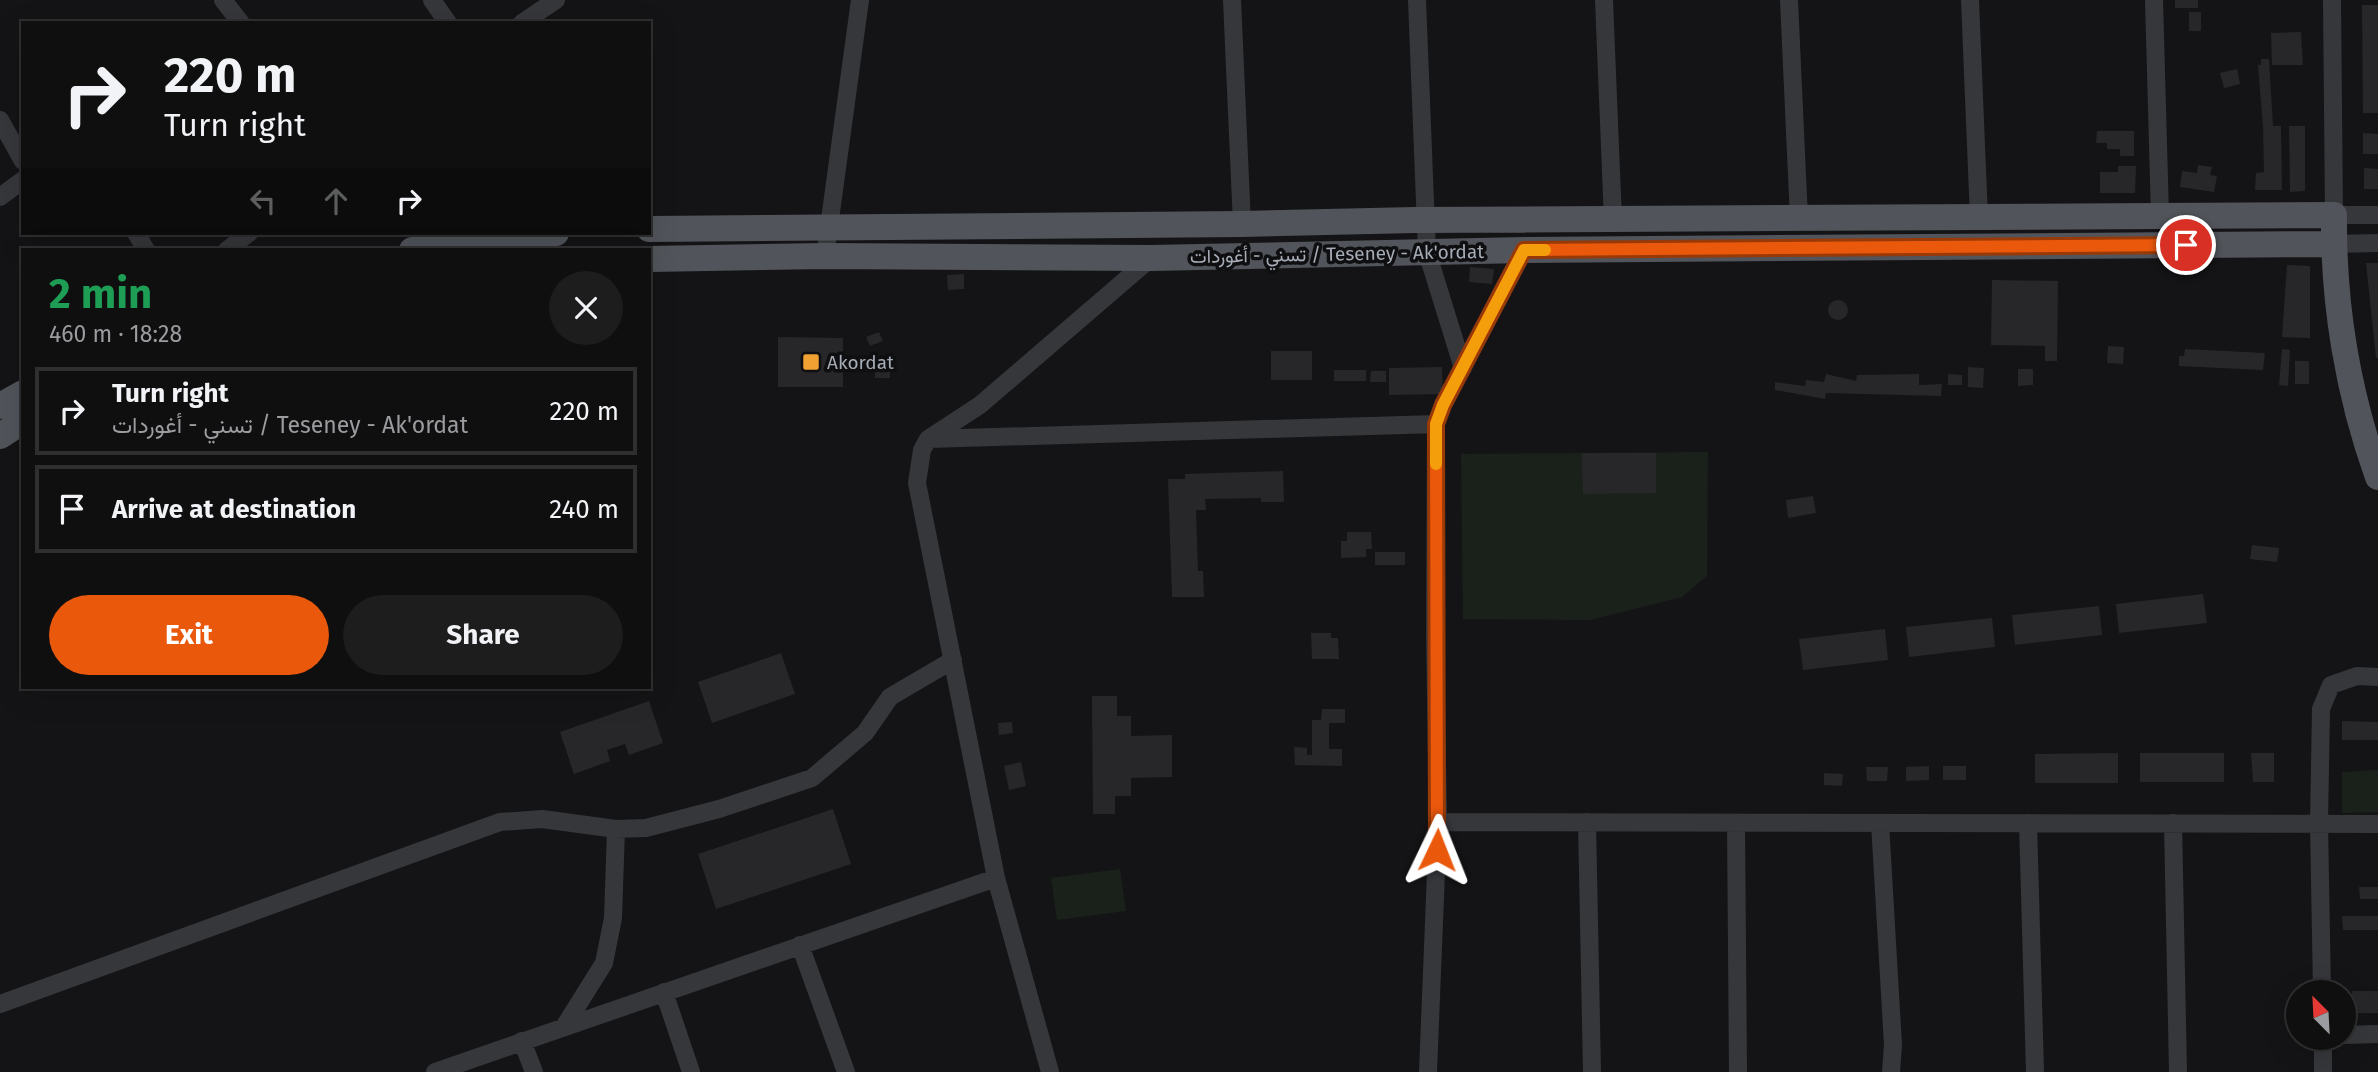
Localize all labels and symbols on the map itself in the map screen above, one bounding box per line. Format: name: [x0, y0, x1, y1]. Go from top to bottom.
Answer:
pin: [2156, 215, 2216, 275]
street label: تسني - أغوردات / Teseney - Ak'ordat: [1190, 240, 1484, 272]
place label: Akordat: [827, 351, 894, 374]
marker: Akordat: [801, 352, 821, 372]
position arrow: [1400, 813, 1474, 887]
north arrow: [2286, 980, 2356, 1050]

